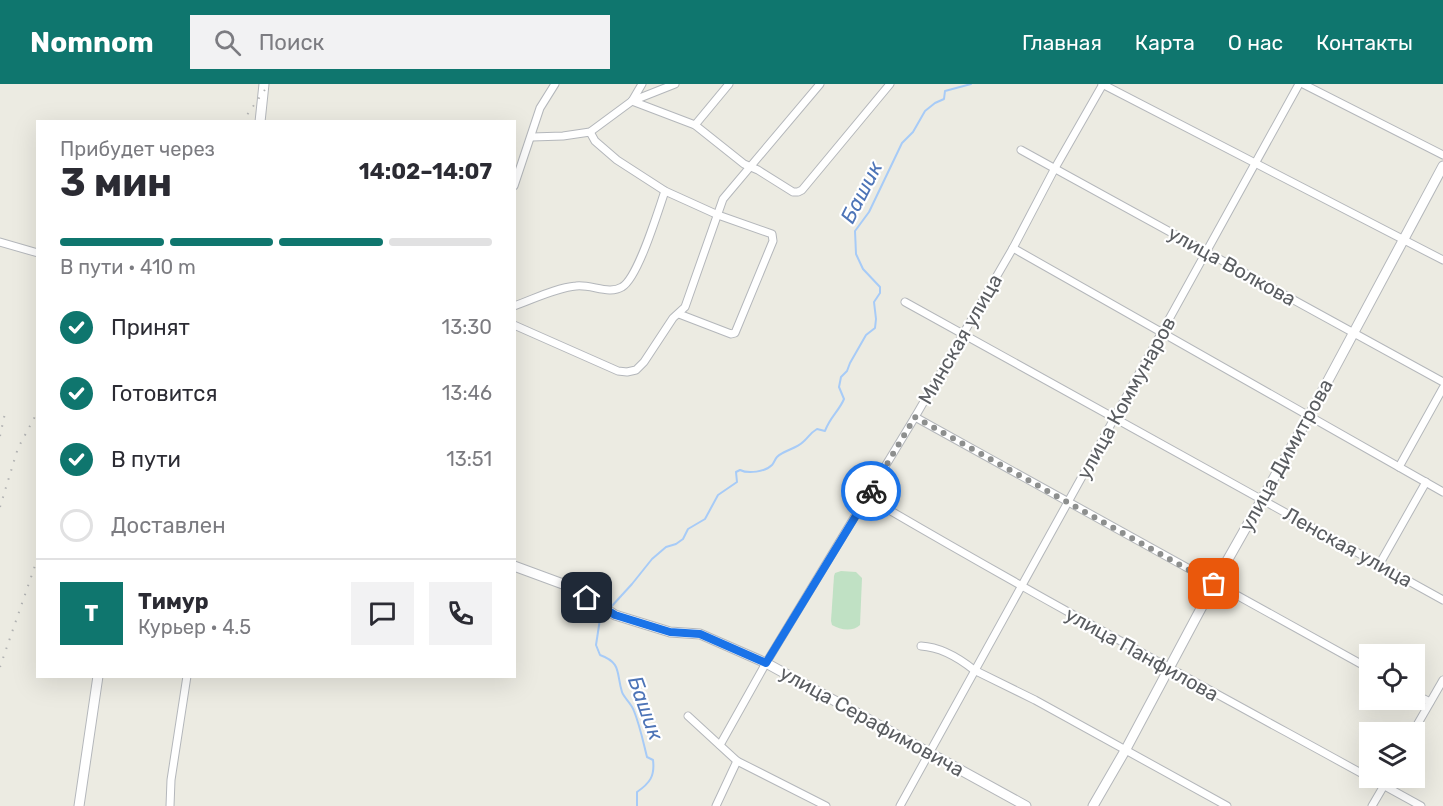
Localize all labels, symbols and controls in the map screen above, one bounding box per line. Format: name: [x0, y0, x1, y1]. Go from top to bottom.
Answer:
search box: [190, 15, 610, 69]
text: Nomnom: [30, 26, 154, 59]
icon: search: [211, 26, 244, 59]
text: Поиск: [259, 29, 324, 56]
text: Главная: [1022, 30, 1102, 55]
text: Карта: [1135, 30, 1195, 55]
text: О нас: [1228, 30, 1283, 55]
text: Контакты: [1316, 30, 1413, 55]
text: Прибудет через: [60, 137, 215, 161]
water label: Башик: [835, 156, 888, 227]
text: 14:02–14:07: [359, 158, 492, 185]
text: 3 мин: [60, 160, 172, 206]
street label: улица Волкова: [1164, 221, 1300, 311]
text: В пути · 410 m: [60, 255, 196, 279]
street label: Минская улица: [913, 270, 1007, 408]
icon: check: [60, 311, 93, 344]
street label: улица Коммунаров: [1071, 313, 1181, 483]
text: Принят: [111, 314, 190, 341]
text: 13:30: [442, 315, 492, 339]
street label: улица Димитрова: [1234, 375, 1338, 535]
icon: check: [60, 377, 93, 410]
text: Готовится: [111, 380, 217, 407]
text: 13:46: [442, 381, 492, 405]
icon: check: [60, 443, 93, 476]
text: В пути: [111, 446, 181, 473]
text: 13:51: [446, 447, 492, 471]
courier: [841, 461, 901, 521]
icon: bike: [855, 475, 888, 508]
street label: Ленская улица: [1279, 502, 1417, 592]
text: Доставлен: [111, 512, 226, 539]
pin: [1188, 558, 1239, 609]
icon: bag: [1197, 567, 1230, 600]
pin: [561, 572, 612, 623]
icon: home: [570, 581, 603, 614]
button: chat: [351, 582, 414, 645]
button: phone: [429, 582, 492, 645]
text: Тимур: [138, 588, 209, 615]
text: Т: [85, 600, 98, 627]
street label: улица Панфилова: [1061, 602, 1223, 706]
text: Курьер · 4.5: [138, 615, 251, 639]
map controls: [1359, 644, 1425, 788]
button: locate: [1359, 644, 1425, 710]
street label: улица Серафимовича: [776, 660, 968, 782]
water label: Башик: [623, 673, 669, 744]
button: layers: [1359, 722, 1425, 788]

